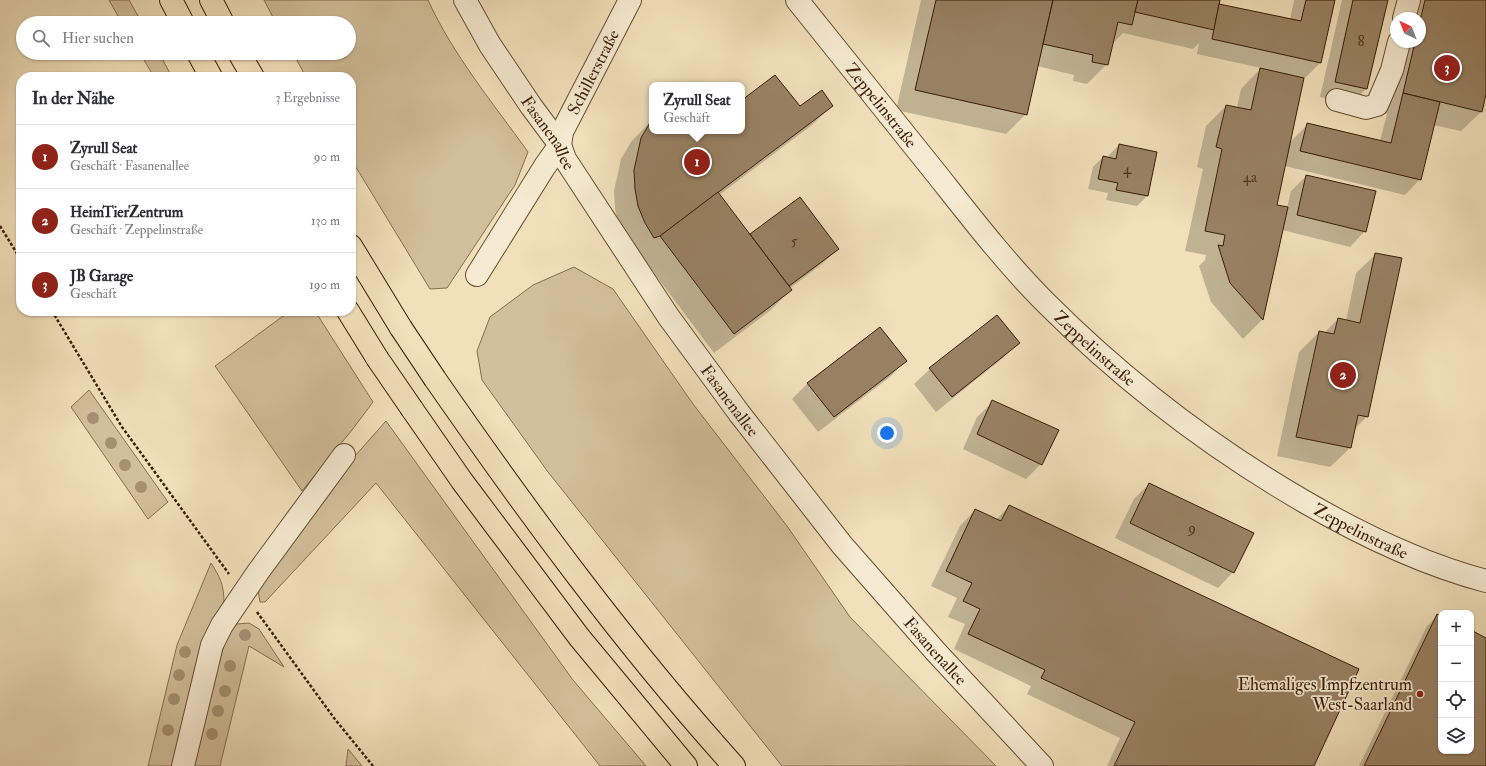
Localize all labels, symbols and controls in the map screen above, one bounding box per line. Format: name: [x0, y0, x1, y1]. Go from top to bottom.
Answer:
north arrow: [1390, 12, 1426, 48]
search box: [16, 16, 356, 60]
street label: Schillerstraße: [563, 26, 624, 118]
icon: search: [30, 27, 52, 49]
text: Hier suchen: [62, 29, 134, 48]
house number: 8: [1357, 32, 1365, 51]
pin: 3: [1434, 53, 1460, 83]
street label: Zeppelinstraße: [841, 59, 922, 152]
popup: [649, 82, 745, 134]
text: In der Nähe: [32, 88, 114, 109]
text: 3 Ergebnisse: [275, 90, 340, 106]
text: Zyrull Seat: [663, 91, 731, 110]
street label: Fasanenallee: [516, 92, 579, 174]
text: Geschäft: [663, 110, 710, 126]
text: Zyrull Seat: [70, 139, 137, 158]
pin: 1: [684, 147, 710, 177]
text: 1: [43, 149, 47, 165]
text: 90 m: [314, 149, 340, 165]
text: Geschäft · Fasanenallee: [70, 158, 189, 174]
house number: 4: [1123, 160, 1132, 179]
house number: 4a: [1243, 168, 1258, 187]
text: HeimTierZentrum: [70, 203, 183, 222]
text: 2: [42, 213, 48, 229]
text: 130 m: [311, 213, 340, 229]
text: Geschäft · Zeppelinstraße: [70, 222, 203, 238]
house number: 5: [791, 232, 798, 251]
text: JB Garage: [70, 267, 133, 286]
text: 3: [43, 277, 48, 293]
text: 190 m: [309, 277, 340, 293]
text: Geschäft: [70, 286, 117, 302]
street label: Zeppelinstraße: [1049, 307, 1140, 391]
pin: 2: [1330, 360, 1356, 390]
street label: Fasanenallee: [696, 361, 763, 441]
your location: [877, 423, 897, 443]
street label: Zeppelinstraße: [1310, 499, 1411, 564]
house number: 9: [1187, 519, 1196, 538]
map controls: [1438, 610, 1474, 754]
button: +: [1438, 610, 1474, 646]
street label: Fasanenallee: [899, 613, 971, 690]
button: −: [1438, 646, 1474, 682]
place label: Ehemaliges Impfzentrum West-Saarland: [1238, 674, 1413, 715]
button: locate: [1438, 682, 1474, 718]
marker: Ehemaliges Impfzentrum West-Saarland: [1415, 689, 1425, 699]
button: layers: [1438, 718, 1474, 754]

